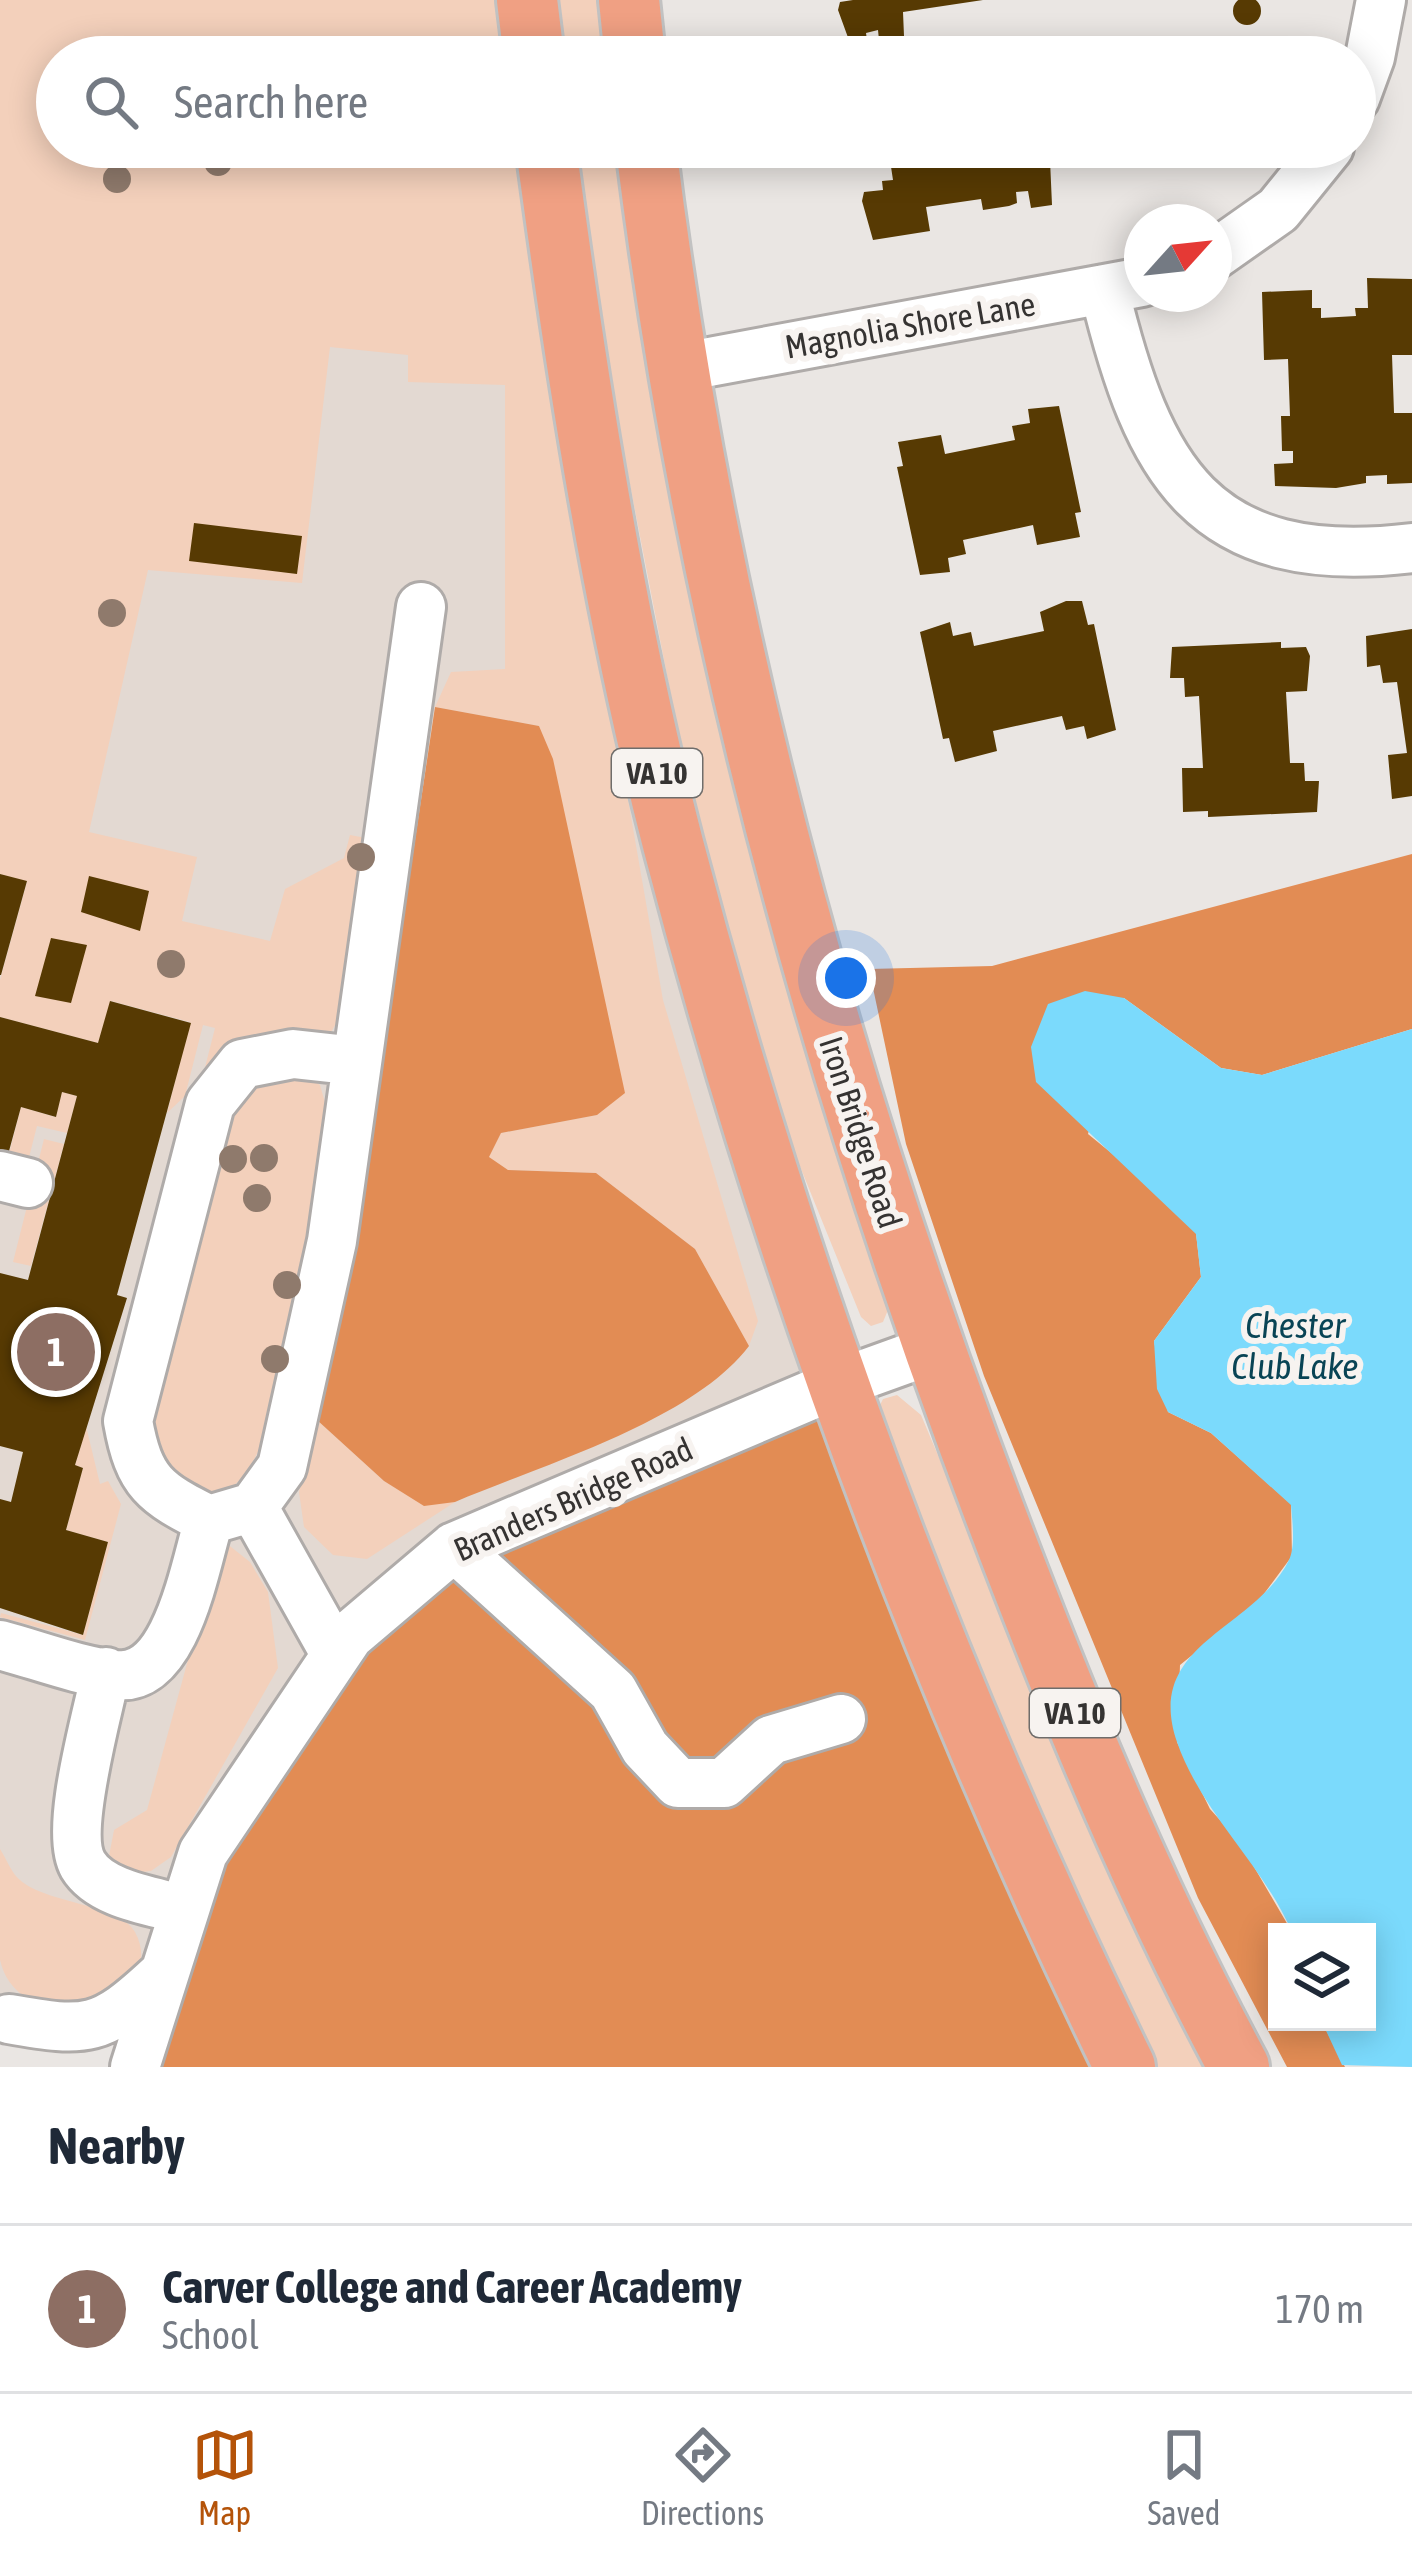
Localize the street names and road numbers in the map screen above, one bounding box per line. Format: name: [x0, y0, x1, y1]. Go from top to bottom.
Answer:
street label: Magnolia Shore Lane: [782, 284, 1038, 366]
road number: VA 10: [612, 749, 702, 797]
street label: Iron Bridge Road: [812, 1032, 910, 1232]
street label: Branders Bridge Road: [448, 1429, 698, 1569]
road number: VA 10: [1030, 1689, 1120, 1737]

